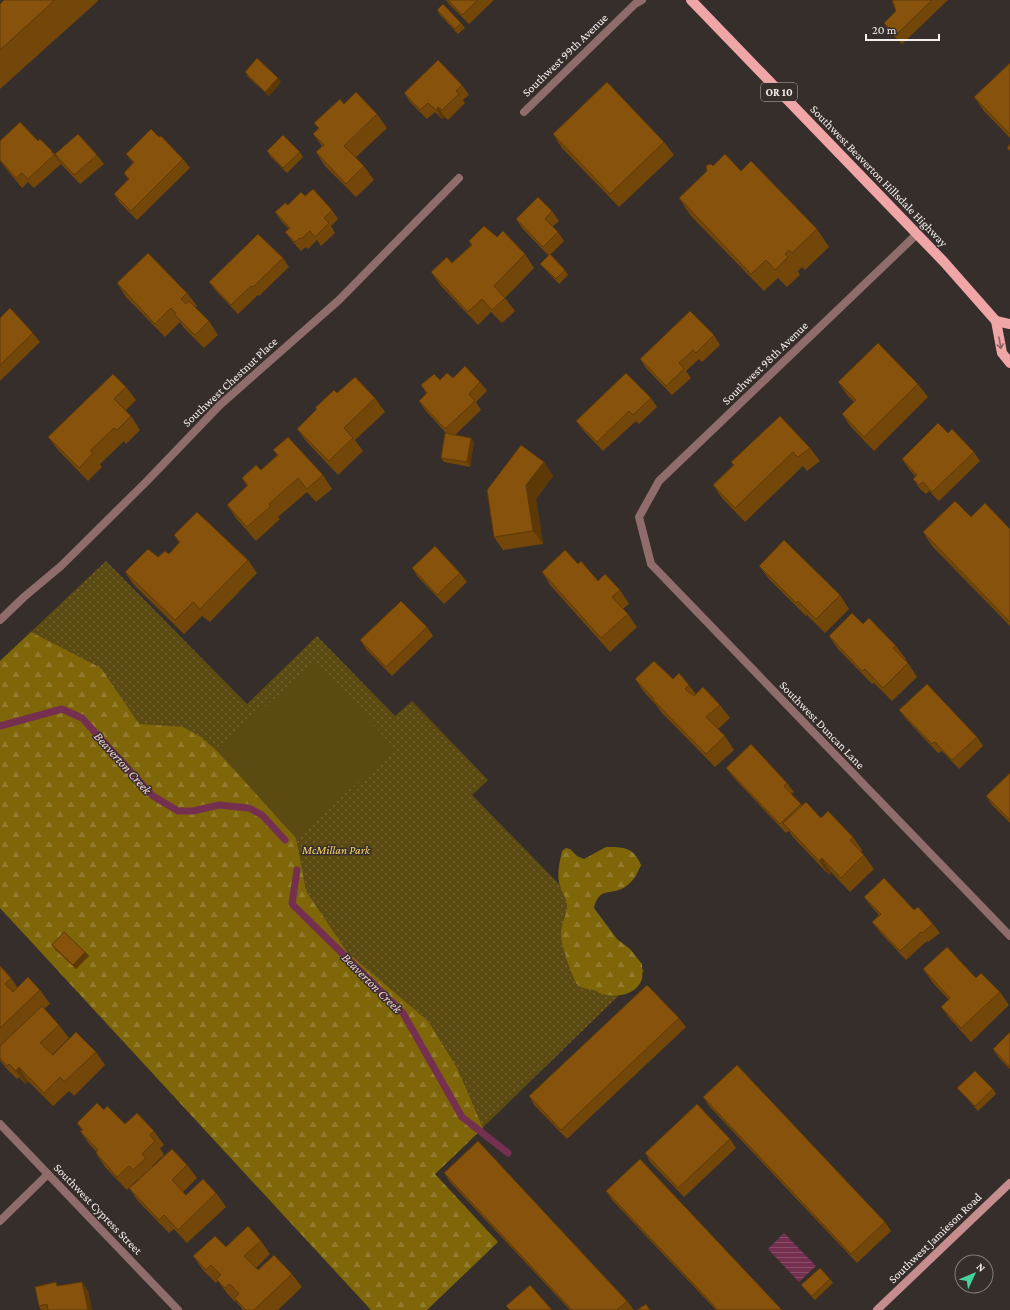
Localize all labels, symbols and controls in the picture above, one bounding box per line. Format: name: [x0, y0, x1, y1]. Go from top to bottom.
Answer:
street label: Southwest 99th Avenue: [519, 11, 611, 99]
scale bar: [866, 16, 939, 42]
text: 20 m: [872, 23, 897, 37]
road number: OR 10: [761, 83, 797, 101]
street label: Southwest Beaverton Hillsdale Highway: [807, 102, 951, 250]
street label: Southwest 98th Avenue: [719, 318, 811, 408]
street label: Southwest Chestnut Place: [180, 334, 280, 430]
one-way arrow: [996, 336, 1004, 349]
street label: Southwest Duncan Lane: [776, 678, 868, 772]
water label: Beaverton Creek: [91, 729, 156, 798]
park label: McMillan Park: [301, 843, 371, 857]
water label: Beaverton Creek: [339, 950, 406, 1017]
street label: Southwest Cypress Street: [51, 1161, 146, 1258]
street label: Southwest Jamieson Road: [885, 1189, 985, 1286]
north arrow: [954, 1254, 994, 1294]
text: N: [974, 1260, 988, 1274]

